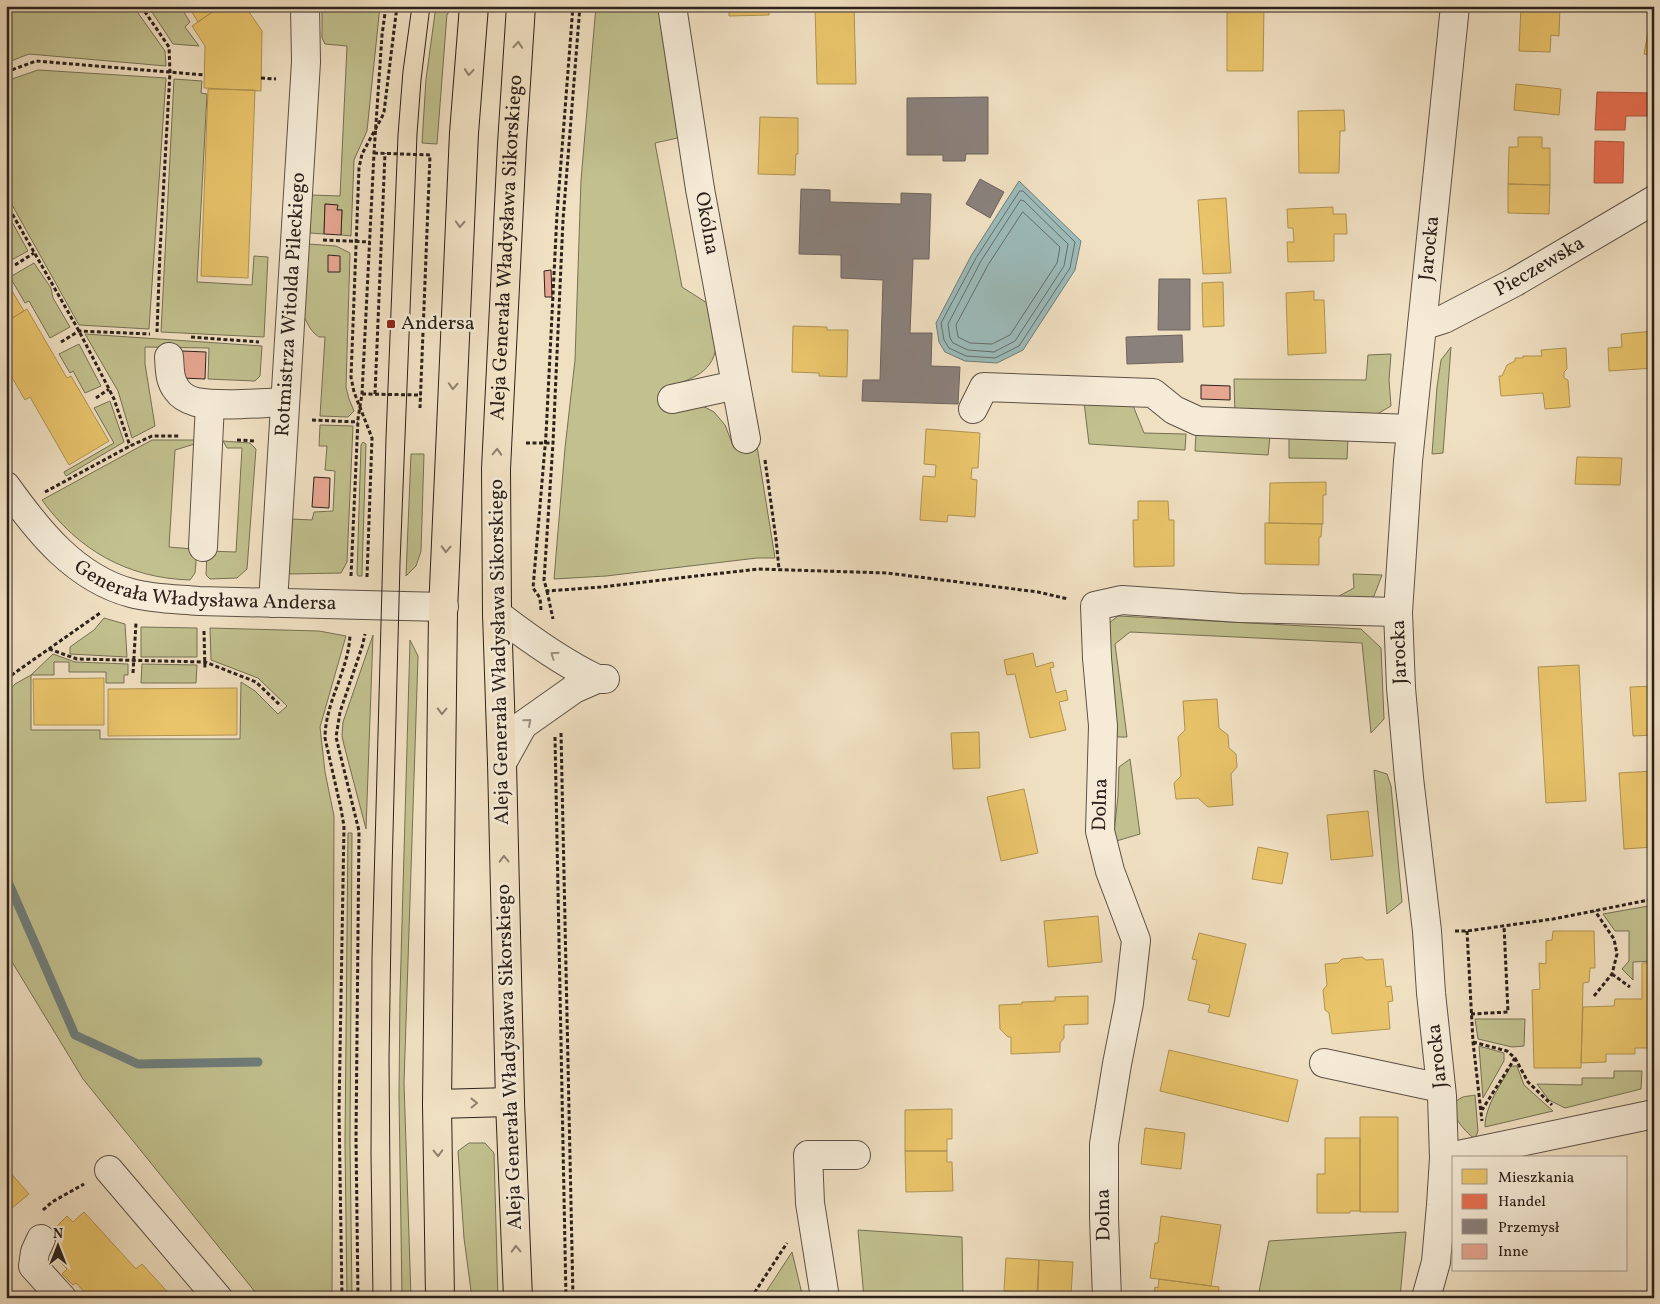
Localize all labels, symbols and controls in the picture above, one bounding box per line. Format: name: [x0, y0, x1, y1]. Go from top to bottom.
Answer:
one-way arrow: [512, 41, 523, 49]
one-way arrow: [463, 69, 474, 77]
street label: Aleja Generała Władysława Sikorskiego: [484, 74, 530, 421]
street label: Rotmistrza Witolda Pileckiego: [269, 171, 313, 438]
street label: Okólna: [687, 189, 726, 257]
street label: Jarocka: [1413, 215, 1447, 282]
one-way arrow: [455, 220, 466, 228]
street label: Pieczewska: [1490, 230, 1590, 304]
place label: Andersa: [401, 310, 475, 338]
marker: Andersa: [385, 318, 397, 330]
one-way arrow: [447, 383, 458, 391]
one-way arrow: [492, 448, 502, 456]
street label: Aleja Generała Władysława Sikorskiego: [483, 479, 517, 825]
one-way arrow: [441, 545, 451, 553]
street label: Generała Władysława Andersa: [68, 554, 337, 618]
street label: Jarocka: [1385, 619, 1415, 685]
one-way arrow: [551, 652, 560, 661]
one-way arrow: [437, 708, 447, 715]
one-way arrow: [522, 719, 531, 728]
street label: Dolna: [1086, 778, 1116, 832]
one-way arrow: [499, 855, 509, 862]
street label: Aleja Generała Władysława Sikorskiego: [490, 884, 530, 1230]
street label: Jarocka: [1421, 1022, 1455, 1090]
one-way arrow: [470, 1098, 478, 1108]
one-way arrow: [433, 1149, 443, 1157]
legend: [1452, 1156, 1628, 1272]
text: Mieszkania: [1498, 1168, 1574, 1189]
street label: Dolna: [1090, 1188, 1118, 1242]
text: Handel: [1498, 1192, 1546, 1213]
text: Przemysł: [1498, 1218, 1560, 1239]
north arrow: [32, 1222, 82, 1272]
text: N: [53, 1225, 63, 1244]
text: Inne: [1498, 1242, 1528, 1263]
one-way arrow: [510, 1245, 521, 1253]

